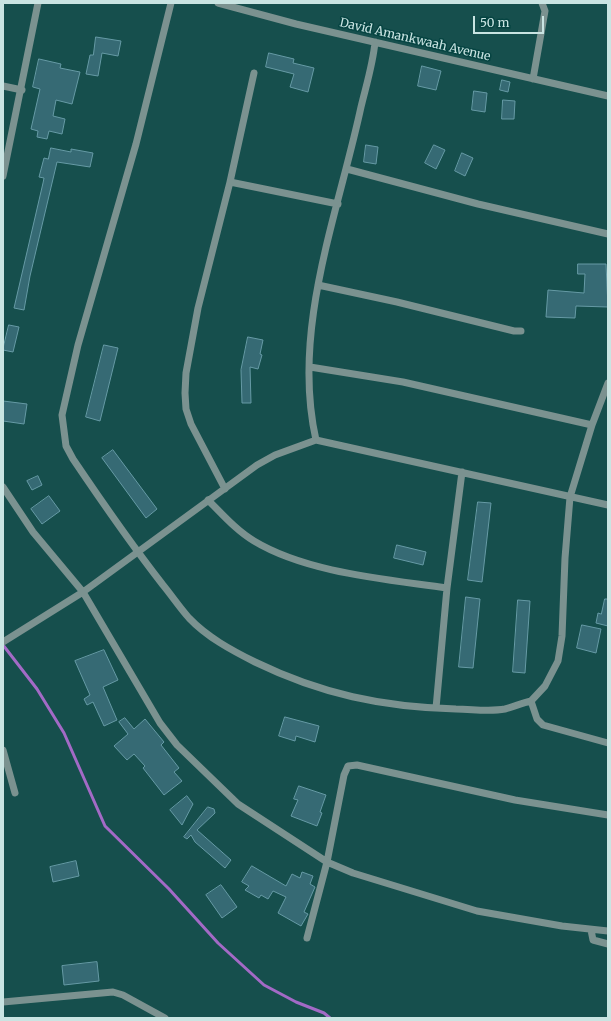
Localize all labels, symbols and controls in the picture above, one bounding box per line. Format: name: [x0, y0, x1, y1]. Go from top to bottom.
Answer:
scale bar: [475, 8, 546, 34]
text: 50 m: [480, 15, 509, 30]
street label: David Amankwaah Avenue: [338, 16, 492, 64]

